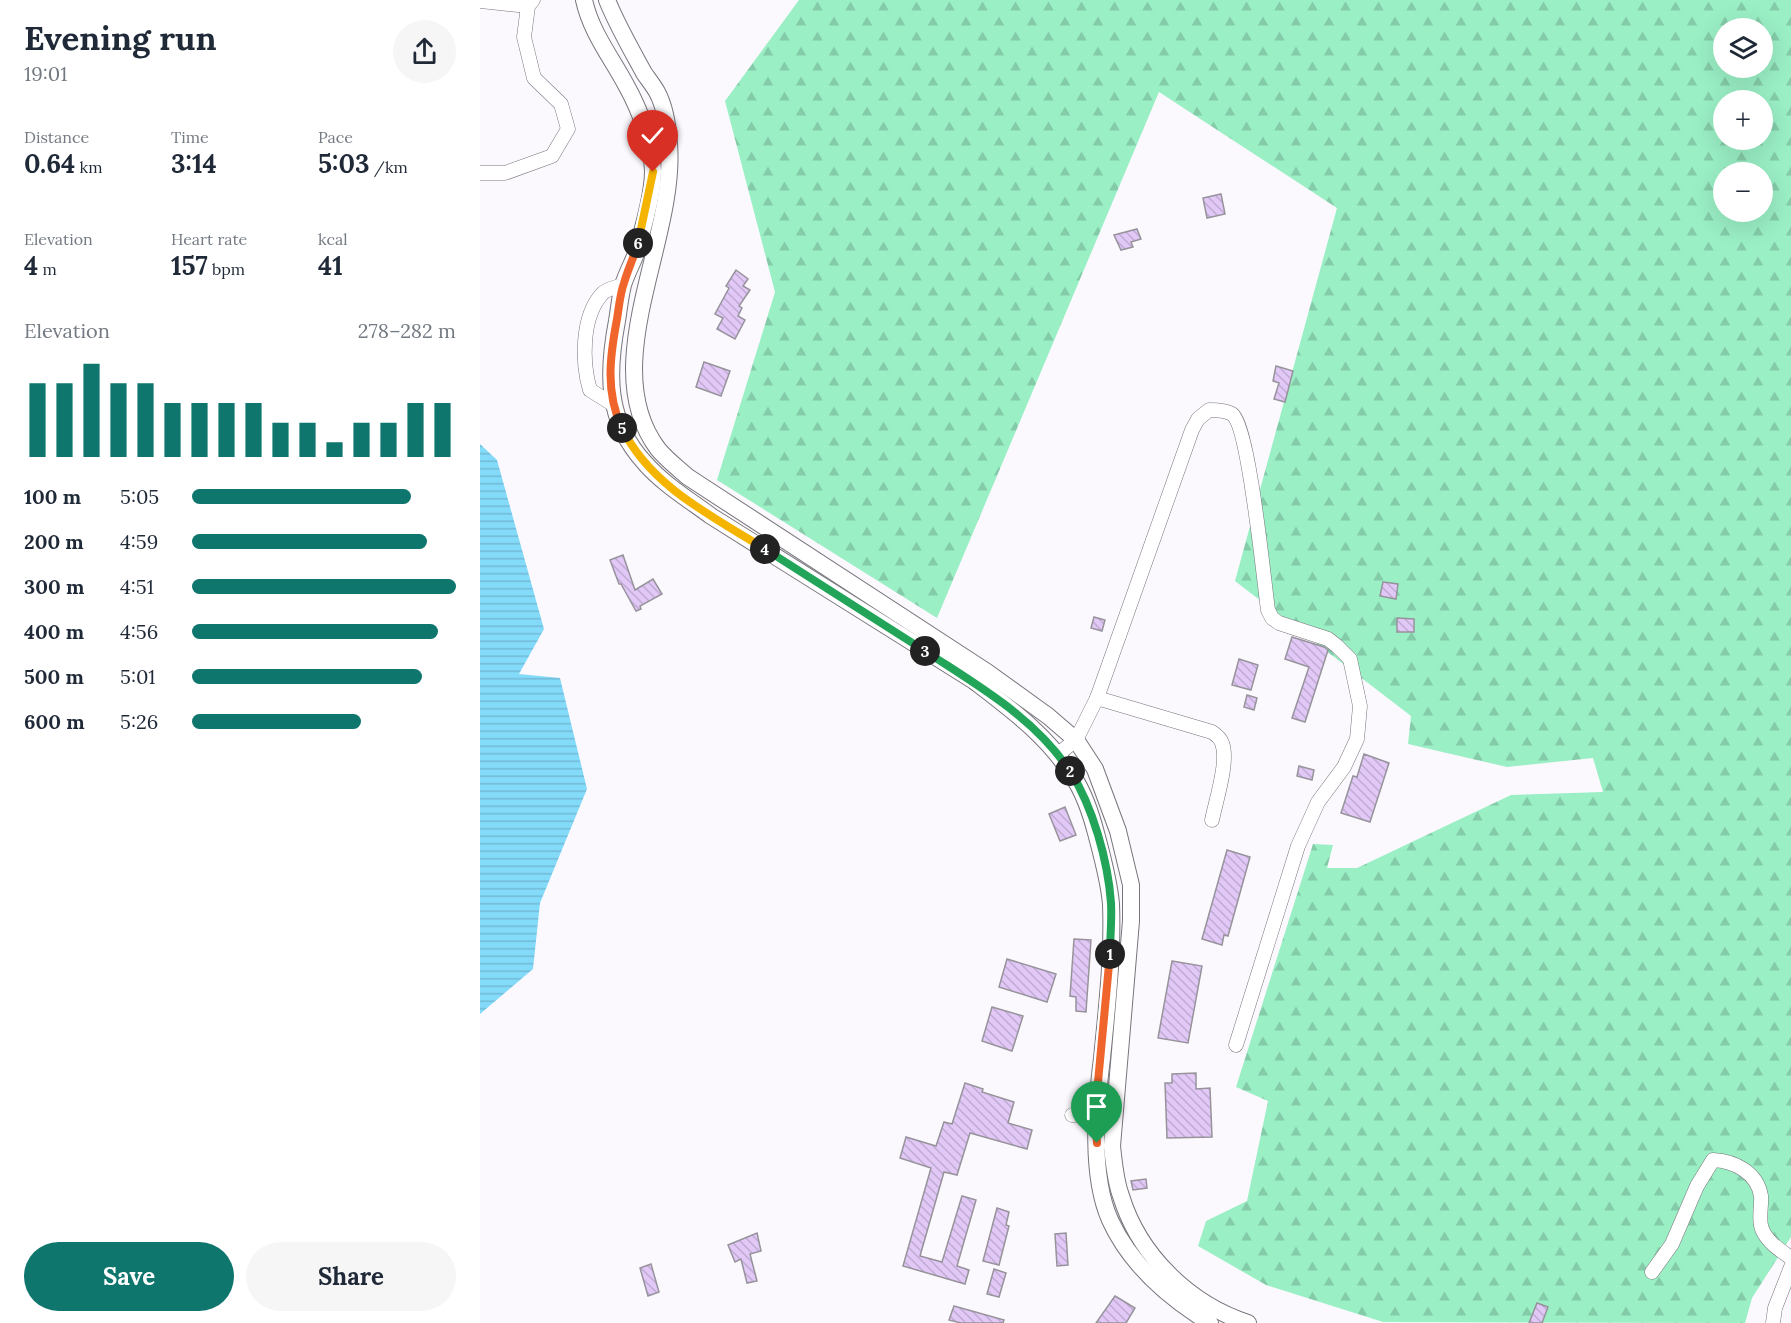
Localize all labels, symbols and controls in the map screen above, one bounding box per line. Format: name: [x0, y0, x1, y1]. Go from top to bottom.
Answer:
text: Evening run: [24, 17, 216, 59]
map controls: [1713, 18, 1773, 222]
button: layers: [1713, 18, 1773, 78]
button: share: [393, 20, 456, 83]
text: 19:01: [24, 61, 68, 86]
button: +: [1713, 90, 1773, 150]
pin: [627, 110, 678, 172]
icon: check: [636, 119, 669, 152]
text: Distance: [24, 127, 89, 147]
text: Time: [171, 127, 209, 147]
text: Pace: [318, 127, 353, 147]
text: 0.64: [24, 147, 75, 180]
text: 3:14: [171, 147, 217, 180]
text: 5:03: [318, 147, 370, 180]
text: km: [75, 157, 102, 177]
text: /km: [370, 157, 408, 177]
button: −: [1713, 162, 1773, 222]
pin: 6: [623, 228, 653, 258]
text: Elevation: [24, 229, 93, 249]
text: Heart rate: [171, 229, 247, 249]
text: kcal: [318, 229, 348, 249]
text: 6: [633, 233, 643, 253]
text: 4: [24, 249, 38, 282]
text: 157: [171, 249, 208, 282]
text: 41: [318, 249, 343, 282]
text: m: [38, 259, 57, 279]
text: bpm: [208, 259, 245, 279]
text: Elevation: [24, 318, 110, 343]
text: 278–282 m: [358, 318, 456, 343]
pin: 5: [607, 413, 637, 443]
text: 5: [618, 418, 626, 438]
text: 100 m: [24, 484, 81, 509]
text: 5:05: [120, 484, 159, 509]
text: 200 m: [24, 529, 84, 554]
text: 4:59: [120, 529, 158, 554]
pin: 4: [750, 534, 780, 564]
text: 4: [761, 539, 769, 559]
text: 300 m: [24, 574, 84, 599]
text: 4:51: [120, 574, 154, 599]
text: 400 m: [24, 619, 84, 644]
text: 4:56: [120, 619, 158, 644]
pin: 3: [910, 636, 940, 666]
text: 3: [921, 641, 929, 661]
text: 500 m: [24, 664, 84, 689]
text: 5:01: [120, 664, 156, 689]
text: 600 m: [24, 709, 85, 734]
text: 5:26: [120, 709, 158, 734]
pin: 2: [1055, 756, 1085, 786]
text: 2: [1066, 761, 1074, 781]
pin: 1: [1095, 939, 1125, 969]
text: 1: [1107, 944, 1113, 964]
pin: [1071, 1081, 1122, 1143]
icon: arrive: [1080, 1090, 1113, 1123]
button: Save: [24, 1242, 234, 1311]
button: Share: [246, 1242, 456, 1311]

